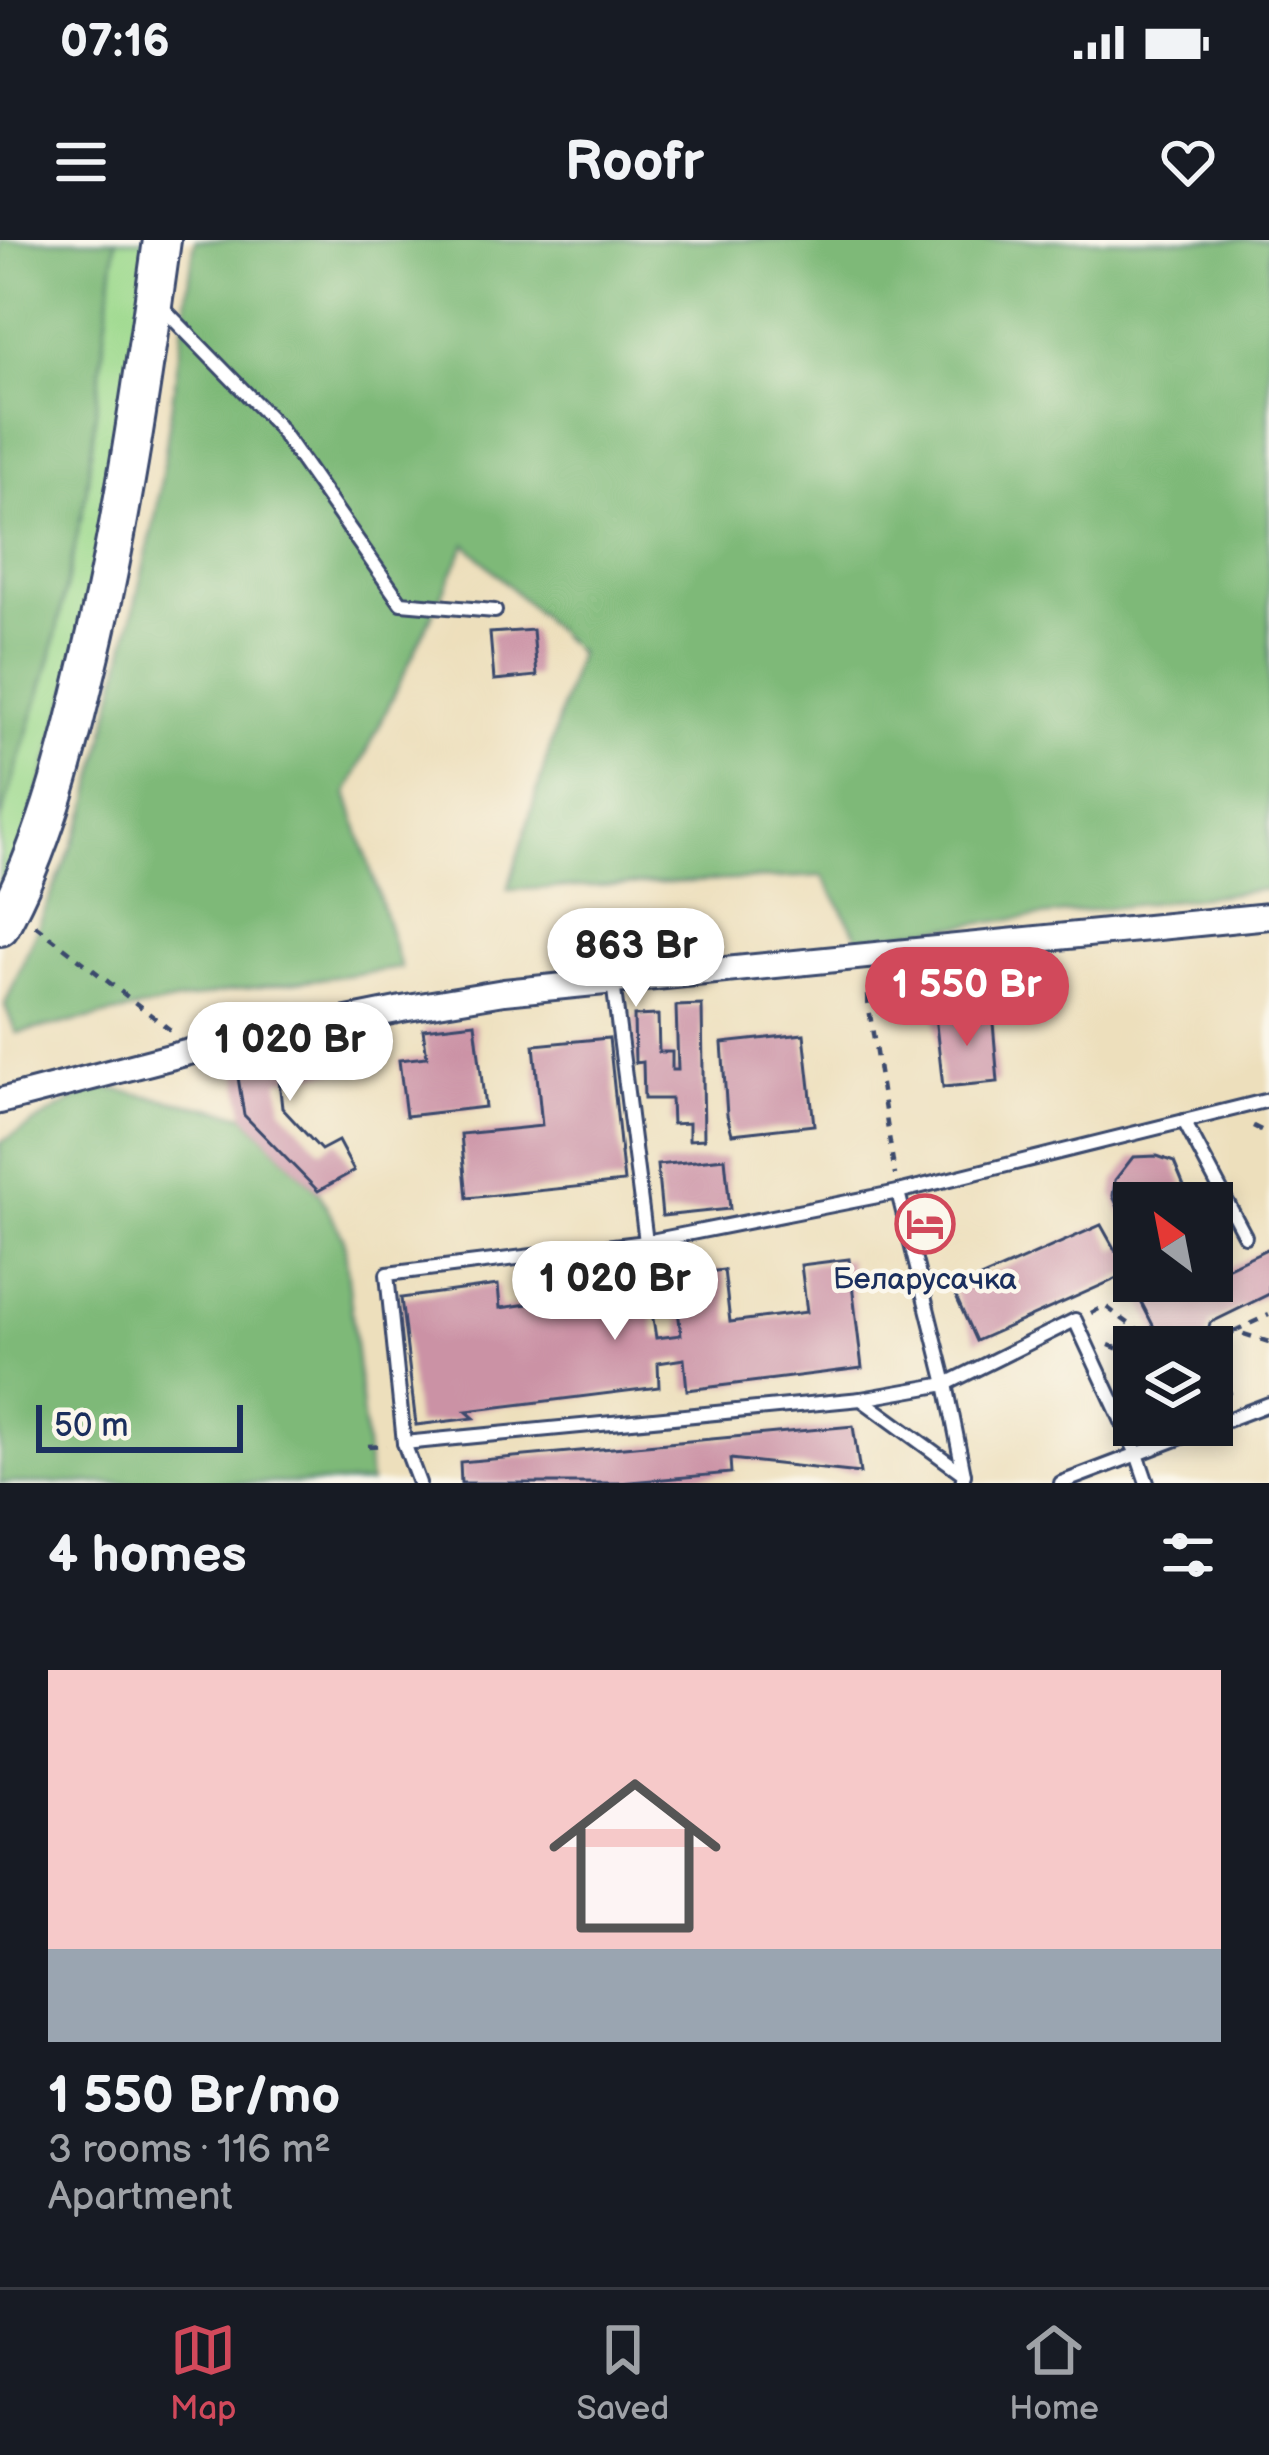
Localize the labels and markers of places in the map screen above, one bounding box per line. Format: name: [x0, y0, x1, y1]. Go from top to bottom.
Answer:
pin: 863 Br: [538, 908, 734, 1010]
pin: 1 550 Br: [843, 947, 1091, 1049]
pin: 1 020 Br: [166, 1002, 414, 1104]
hotel icon: Беларусачка: [894, 1193, 956, 1255]
pin: 1 020 Br: [491, 1241, 739, 1343]
place label: Беларусачка: [833, 1262, 1017, 1298]

